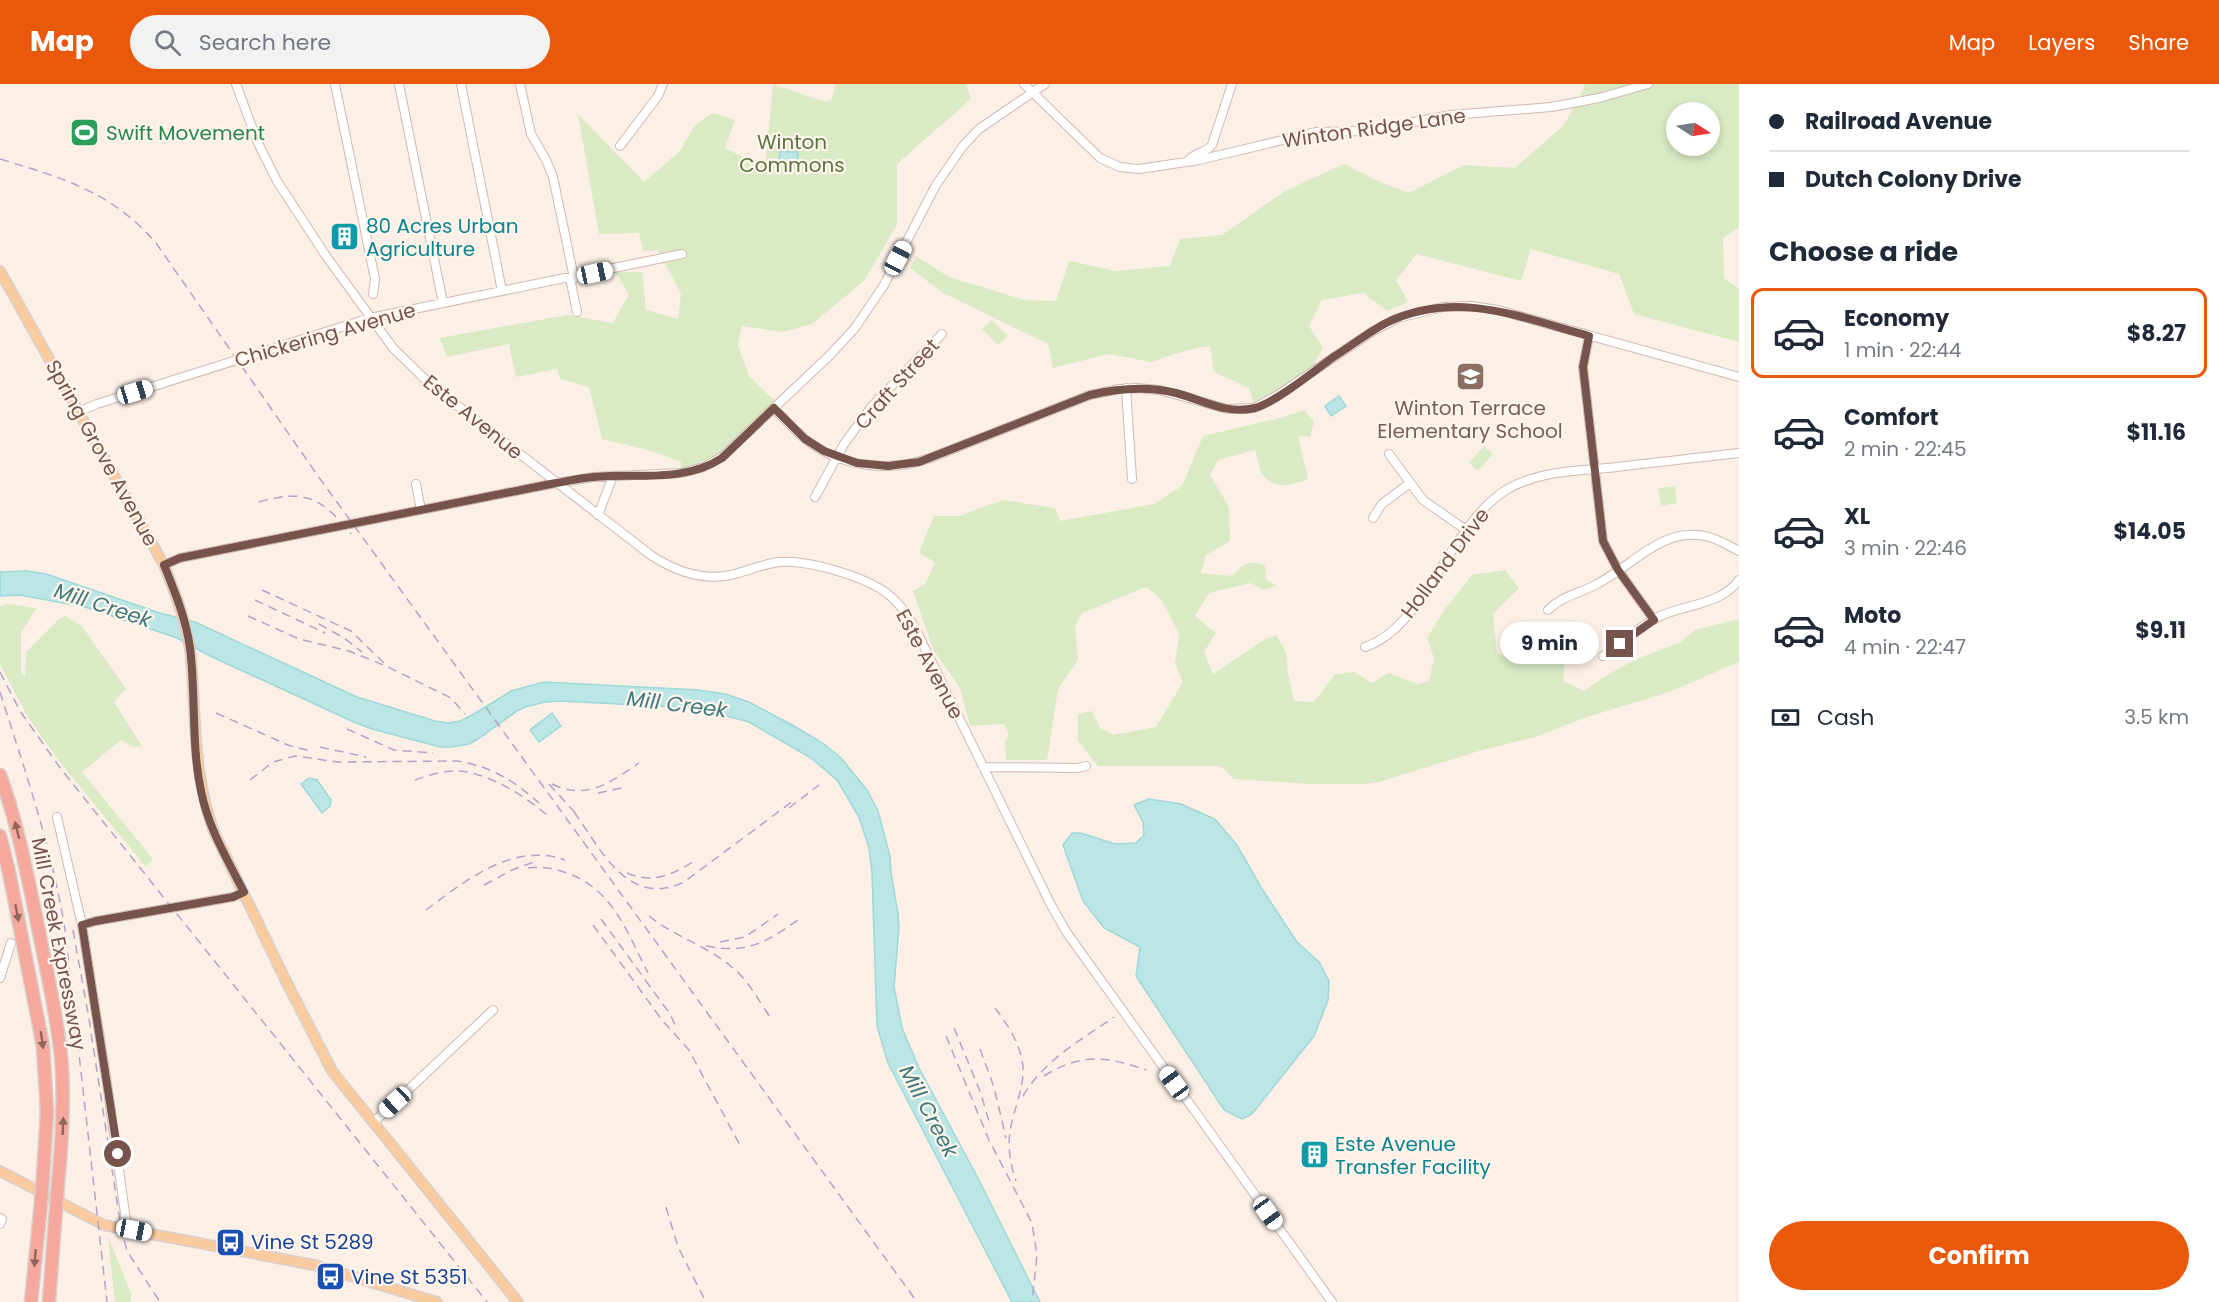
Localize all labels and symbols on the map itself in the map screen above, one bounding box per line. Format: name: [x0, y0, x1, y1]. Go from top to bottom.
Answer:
street label: Winton Ridge Lane: [1281, 101, 1467, 155]
north arrow: [1666, 102, 1720, 156]
sports icon: Swift Movement: [69, 117, 101, 149]
place label: Swift Movement: [106, 119, 265, 147]
park label: Winton Commons: [739, 128, 845, 179]
place label: 80 Acres Urban Agriculture: [366, 212, 519, 263]
building icon: 80 Acres Urban Agriculture: [329, 221, 361, 253]
car: [882, 238, 914, 278]
car: [576, 260, 614, 286]
street label: Chickering Avenue: [231, 296, 419, 374]
street label: Craft Street: [848, 332, 946, 436]
street label: Spring Grove Avenue: [39, 355, 165, 551]
school or university icon: Winton Terrace Elementary School: [1454, 361, 1486, 393]
street label: Este Avenue: [417, 368, 529, 466]
car: [115, 378, 155, 406]
place label: Winton Terrace Elementary School: [1377, 394, 1563, 445]
street label: Holland Drive: [1394, 502, 1496, 624]
water label: Mill Creek: [51, 576, 157, 635]
street label: Este Avenue: [889, 604, 971, 724]
callout: 9 min: [1500, 623, 1599, 665]
route end: [1606, 630, 1633, 657]
water label: Mill Creek: [625, 683, 730, 725]
one-way arrow: [12, 821, 22, 839]
street label: Mill Creek Expressway: [25, 835, 93, 1053]
one-way arrow: [13, 904, 23, 922]
one-way arrow: [38, 1031, 47, 1050]
water label: Mill Creek: [893, 1060, 966, 1163]
car: [1156, 1063, 1192, 1103]
car: [376, 1083, 414, 1121]
one-way arrow: [58, 1116, 67, 1135]
place label: Este Avenue Transfer Facility: [1335, 1130, 1491, 1181]
building icon: Este Avenue Transfer Facility: [1298, 1139, 1330, 1171]
route start: [104, 1140, 131, 1167]
car: [1250, 1193, 1286, 1233]
car: [115, 1218, 153, 1242]
bus stop icon: Vine St 5289: [214, 1226, 246, 1258]
place label: Vine St 5289: [251, 1228, 374, 1256]
one-way arrow: [30, 1248, 40, 1267]
bus stop icon: Vine St 5351: [314, 1261, 346, 1293]
place label: Vine St 5351: [351, 1263, 468, 1291]

